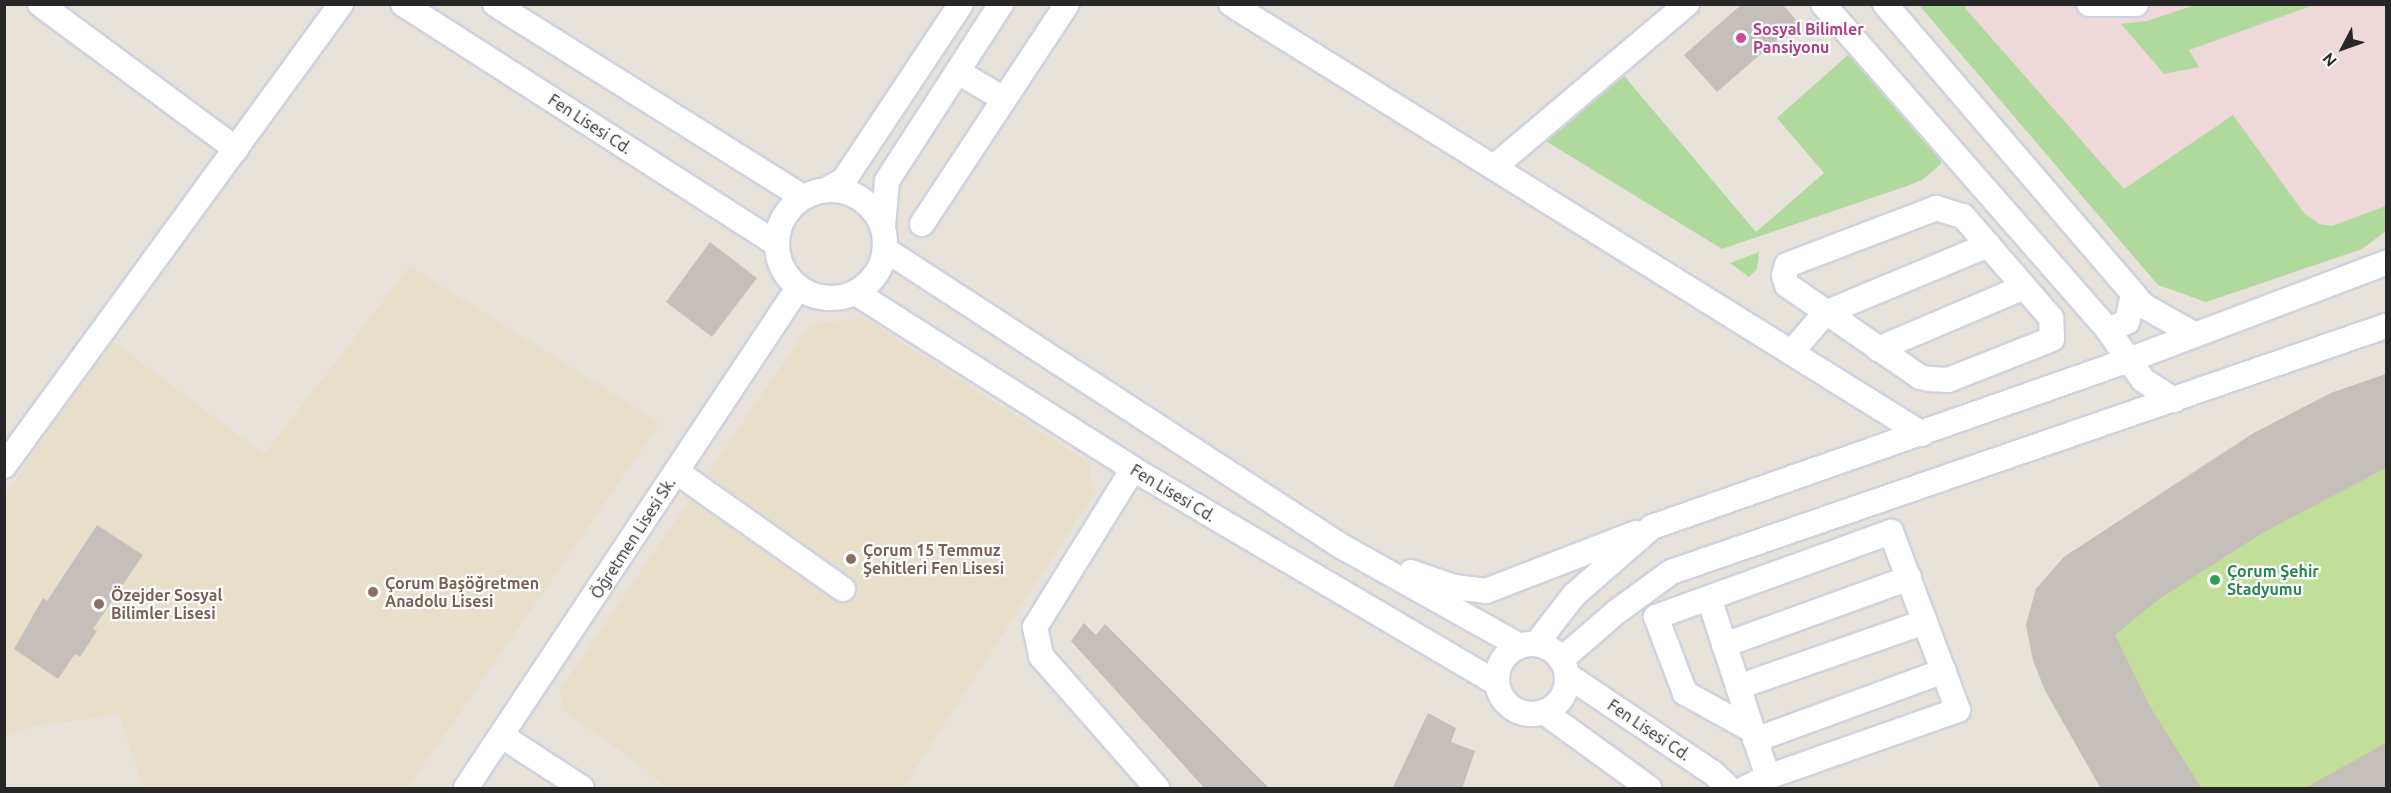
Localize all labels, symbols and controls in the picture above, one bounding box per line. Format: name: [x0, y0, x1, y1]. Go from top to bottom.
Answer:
north arrow: [2313, 18, 2373, 78]
place label: Sosyal Bilimler Pansiyonu: [1753, 19, 1864, 57]
marker: Sosyal Bilimler Pansiyonu: [1734, 31, 1748, 45]
text: N: [2319, 49, 2340, 70]
street label: Fen Lisesi Cd.: [545, 90, 635, 158]
street label: Fen Lisesi Cd.: [1127, 460, 1219, 526]
street label: Öğretmen Lisesi Sk.: [587, 474, 679, 602]
place label: Çorum 15 Temmuz Şehitleri Fen Lisesi: [863, 540, 1004, 578]
marker: Çorum 15 Temmuz Şehitleri Fen Lisesi: [844, 552, 858, 566]
place label: Çorum Şehir Stadyumu: [2227, 561, 2319, 599]
place label: Çorum Başöğretmen Anadolu Lisesi: [385, 573, 539, 611]
marker: Çorum Şehir Stadyumu: [2208, 573, 2222, 587]
place label: Özejder Sosyal Bilimler Lisesi: [111, 585, 222, 623]
marker: Çorum Başöğretmen Anadolu Lisesi: [366, 585, 380, 599]
marker: Özejder Sosyal Bilimler Lisesi: [92, 597, 106, 611]
street label: Fen Lisesi Cd.: [1604, 695, 1694, 765]

